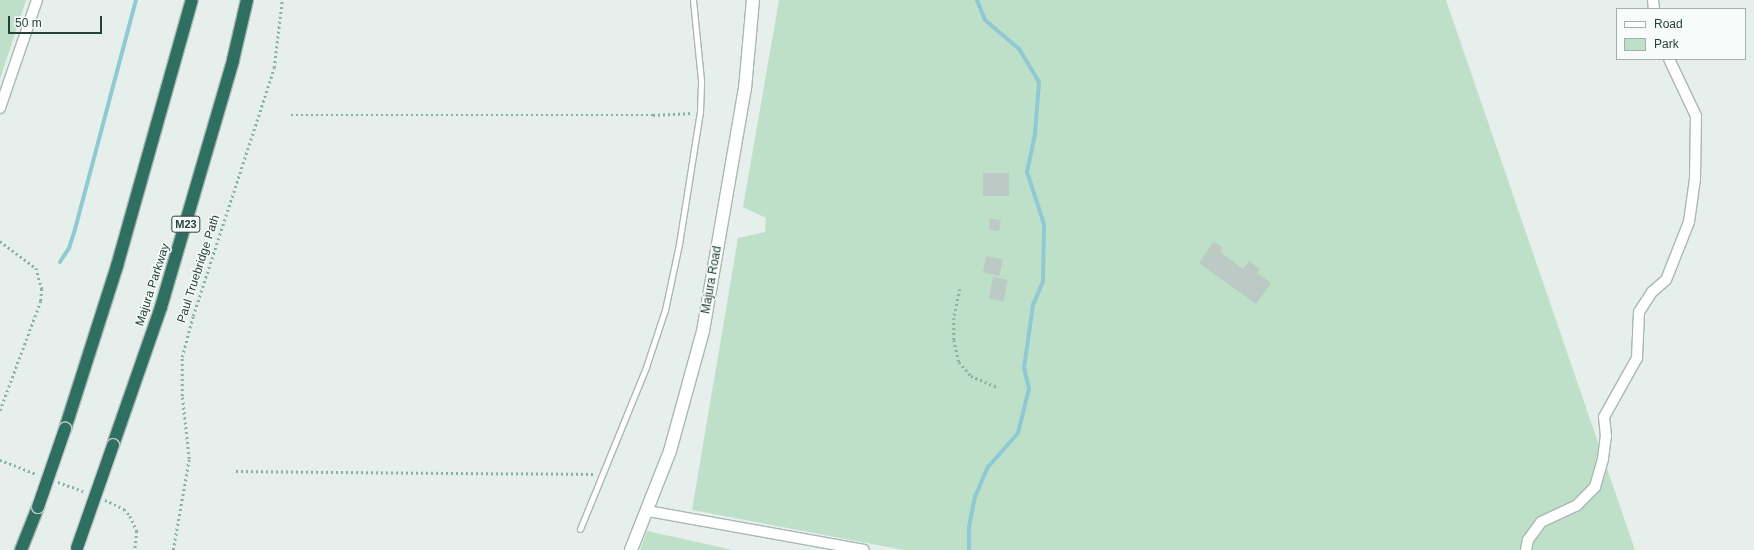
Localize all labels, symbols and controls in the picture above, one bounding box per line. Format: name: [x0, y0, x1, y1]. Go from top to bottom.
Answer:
scale bar: [10, 8, 104, 34]
legend: [1616, 8, 1746, 60]
text: 50 m: [15, 16, 42, 30]
text: Road: [1654, 17, 1683, 31]
text: Park: [1654, 37, 1679, 51]
street label: Paul Truebridge Path: [175, 213, 223, 325]
road number: M23: [171, 215, 201, 233]
street label: Majura Parkway: [133, 242, 173, 328]
street label: Majura Road: [699, 245, 725, 315]

